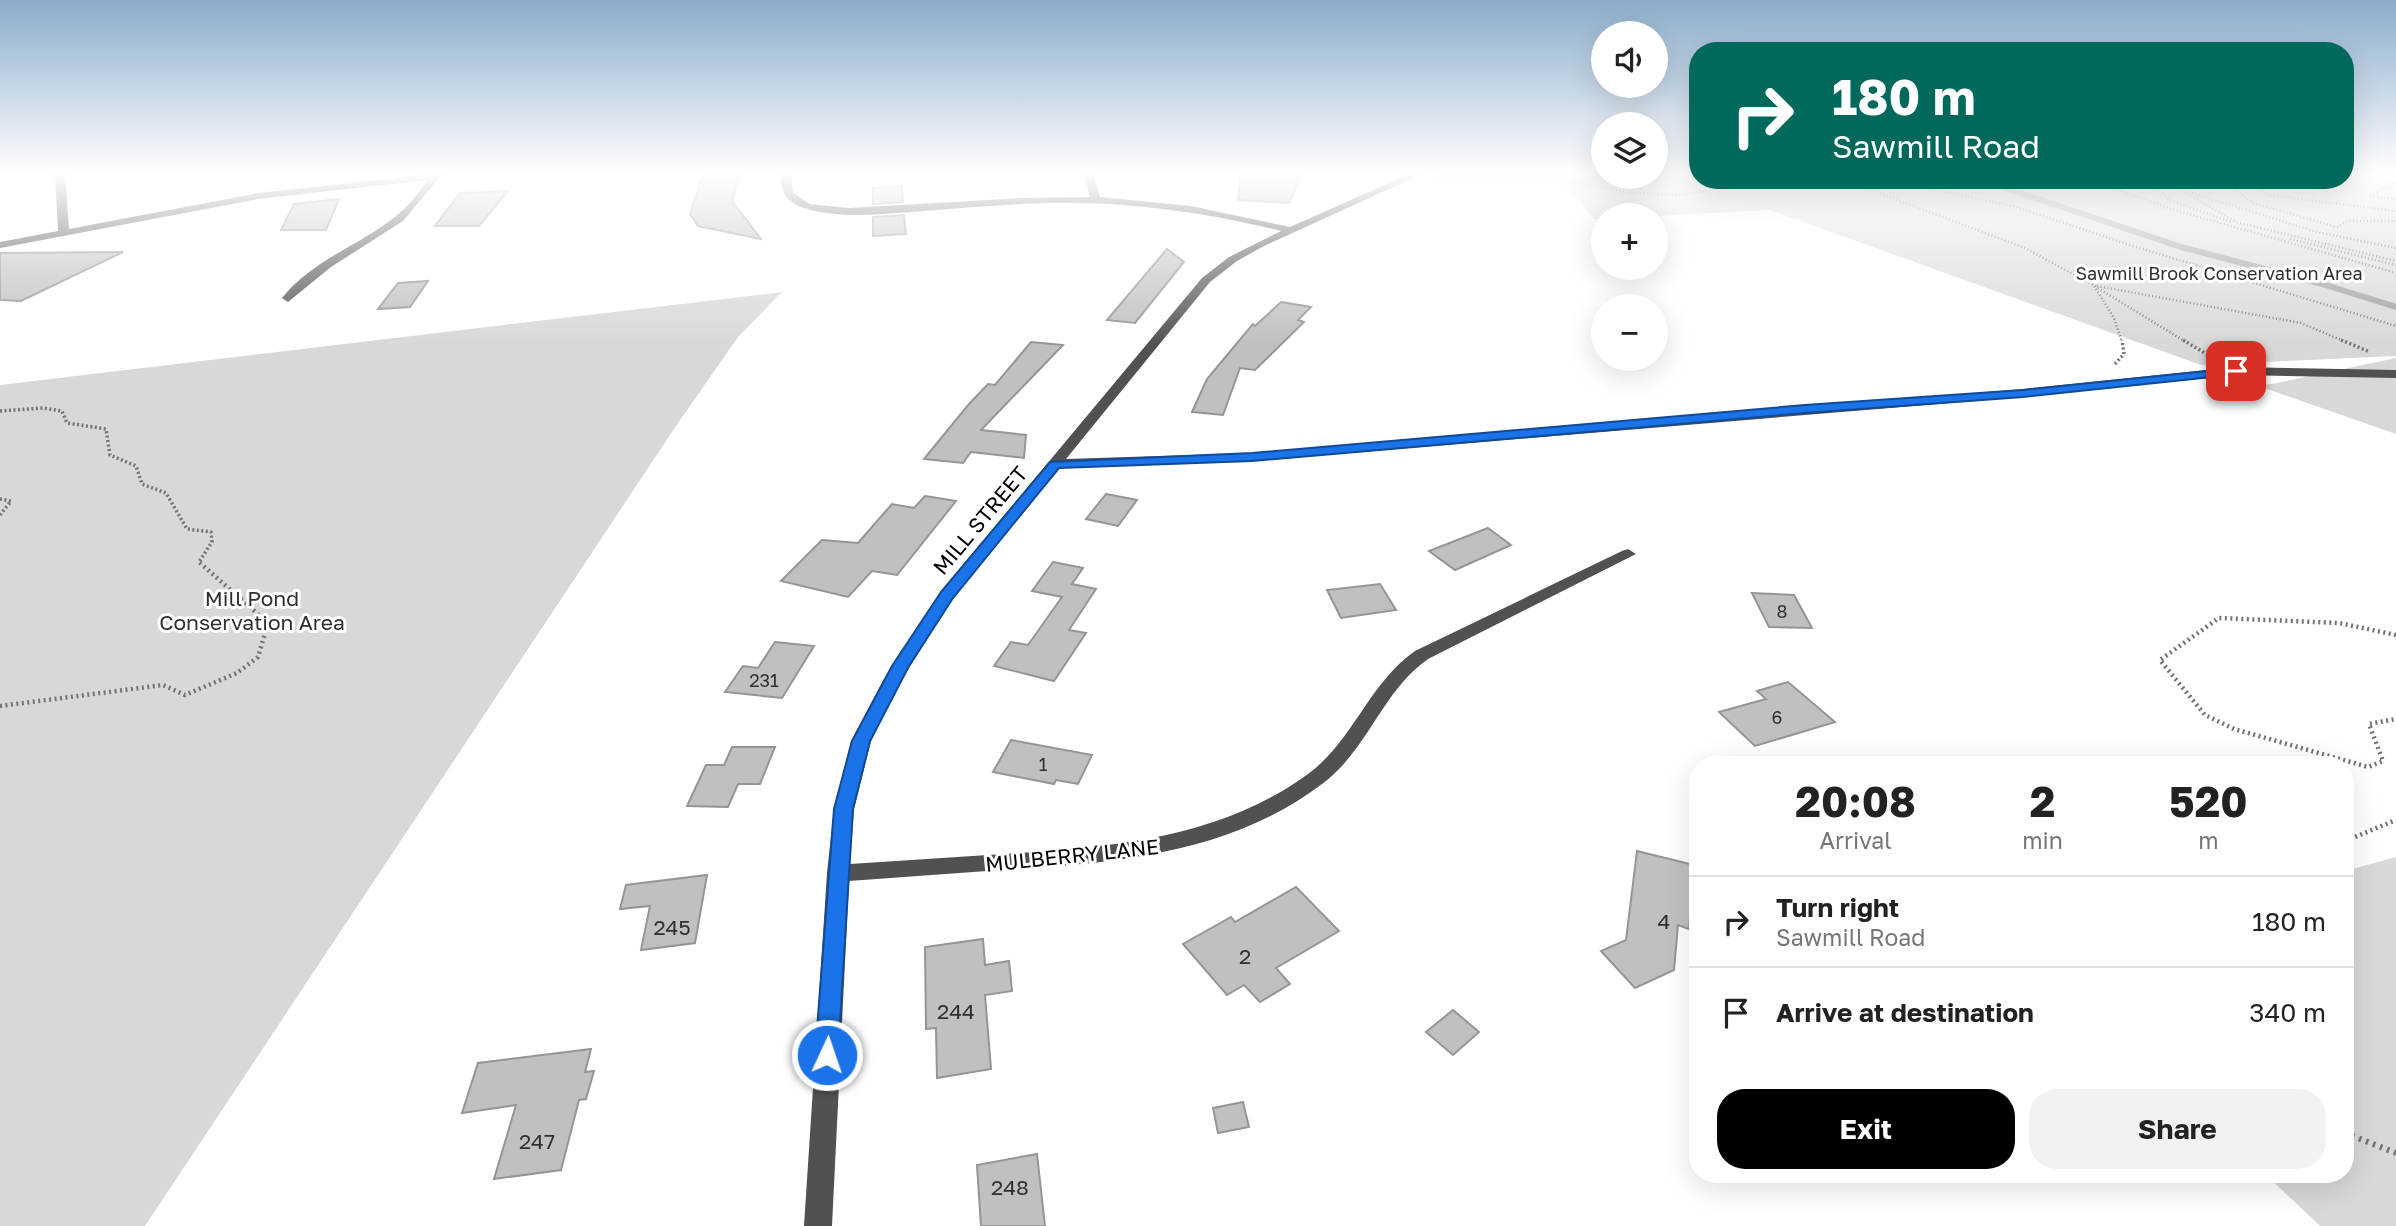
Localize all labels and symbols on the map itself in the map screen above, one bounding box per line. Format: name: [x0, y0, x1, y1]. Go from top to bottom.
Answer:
park label: Sawmill Brook Conservation Area: [2075, 262, 2363, 284]
pin: [2206, 341, 2266, 401]
street label: MILL STREET: [927, 461, 1033, 579]
park label: Mill Pond Conservation Area: [159, 585, 345, 635]
house number: 8: [1777, 600, 1787, 622]
house number: 231: [749, 669, 779, 691]
house number: 6: [1772, 706, 1782, 728]
house number: 1: [1039, 753, 1048, 775]
street label: MULBERRY LANE: [984, 833, 1160, 877]
house number: 4: [1658, 908, 1670, 934]
house number: 245: [653, 914, 691, 940]
house number: 2: [1239, 943, 1251, 969]
house number: 244: [937, 998, 975, 1024]
position arrow: [790, 1018, 864, 1092]
house number: 247: [519, 1128, 555, 1154]
house number: 248: [991, 1174, 1029, 1200]

